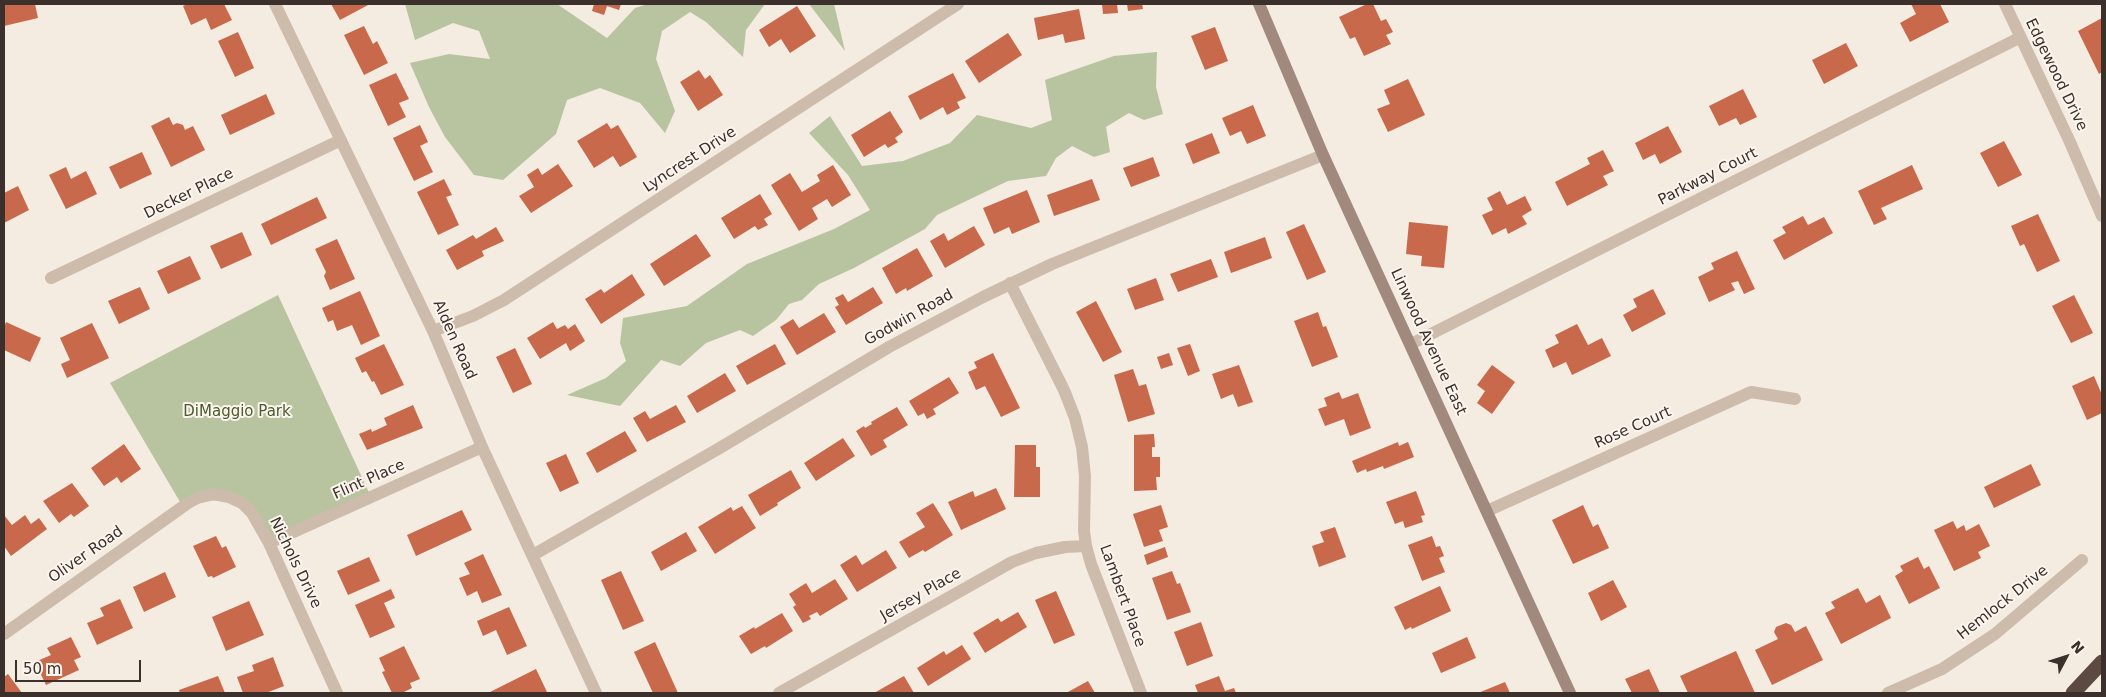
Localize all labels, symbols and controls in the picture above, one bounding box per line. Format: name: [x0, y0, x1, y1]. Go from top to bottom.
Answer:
street label: Edgewood Drive: [2021, 16, 2091, 134]
street label: Lyncrest Drive: [640, 123, 740, 197]
street label: Parkway Court: [1655, 144, 1761, 210]
street label: Decker Place: [141, 165, 237, 223]
street label: Linwood Avenue East: [1386, 266, 1470, 418]
street label: Godwin Road: [861, 286, 957, 350]
street label: Alden Road: [428, 297, 480, 383]
park label: DiMaggio Park: [183, 403, 291, 421]
street label: Rose Court: [1592, 403, 1674, 453]
street label: Flint Place: [330, 456, 408, 504]
street label: Nichols Drive: [265, 515, 325, 611]
street label: Oliver Road: [45, 523, 127, 587]
street label: Lambert Place: [1095, 542, 1149, 650]
street label: Hemlock Drive: [1954, 562, 2052, 644]
street label: Jersey Place: [877, 565, 965, 625]
north arrow: [2041, 632, 2091, 682]
text: N: [2068, 638, 2087, 657]
scale bar: [18, 650, 144, 682]
text: 50 m: [23, 660, 61, 678]

